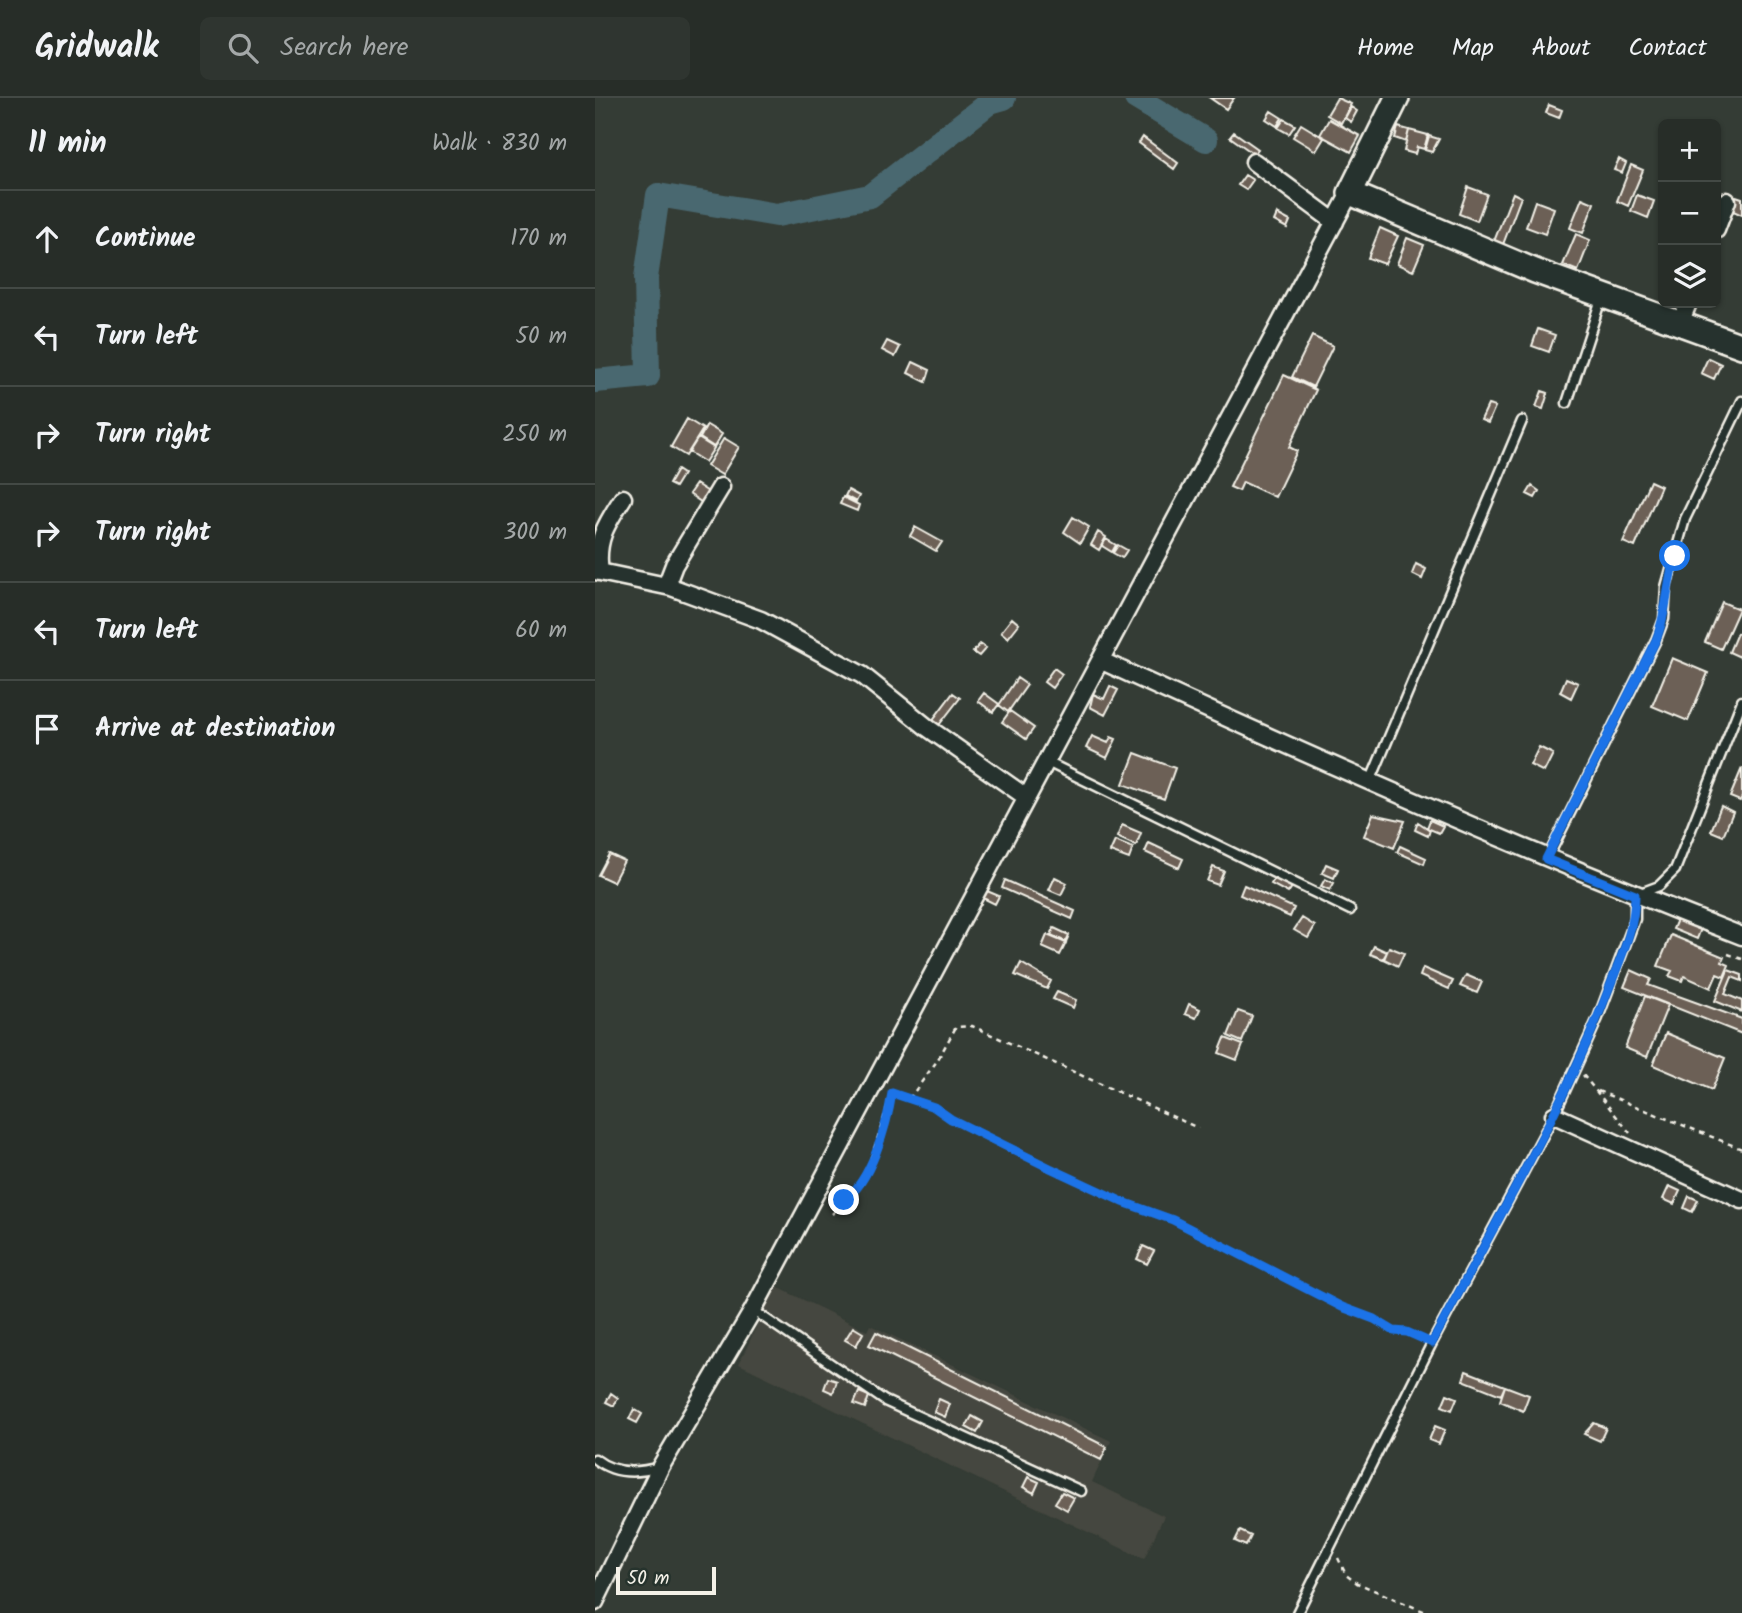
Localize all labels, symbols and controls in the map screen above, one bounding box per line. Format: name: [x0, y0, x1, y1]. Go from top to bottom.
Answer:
search box: [200, 17, 690, 80]
text: Gridwalk: [35, 22, 158, 75]
text: Search here: [280, 27, 409, 69]
icon: search: [224, 29, 262, 67]
text: Home: [1357, 29, 1414, 68]
text: Map: [1452, 29, 1494, 68]
text: About: [1532, 29, 1590, 68]
text: Contact: [1628, 29, 1707, 68]
map controls: [1658, 119, 1721, 308]
button: +: [1658, 119, 1721, 182]
text: 11 min: [28, 120, 107, 168]
text: Walk · 830 m: [432, 126, 567, 162]
button: −: [1658, 182, 1721, 245]
text: Continue: [95, 218, 196, 260]
icon: ahead: [28, 220, 66, 258]
text: 170 m: [510, 221, 567, 257]
button: layers: [1658, 245, 1721, 308]
text: Turn left: [95, 316, 198, 358]
icon: left: [28, 318, 66, 356]
text: 50 m: [516, 319, 567, 355]
text: Turn right: [95, 414, 211, 456]
icon: right: [28, 416, 66, 454]
text: 250 m: [502, 417, 567, 453]
text: Turn right: [95, 512, 211, 554]
icon: right: [28, 514, 66, 552]
text: 300 m: [503, 515, 567, 551]
route start: [1659, 540, 1690, 571]
text: Turn left: [95, 610, 198, 652]
icon: left: [28, 612, 66, 650]
text: 60 m: [515, 613, 567, 649]
text: Arrive at destination: [95, 708, 335, 750]
icon: arrive: [28, 710, 66, 748]
route end: [828, 1184, 859, 1215]
scale bar: [616, 1564, 716, 1596]
text: 50 m: [627, 1564, 669, 1594]

